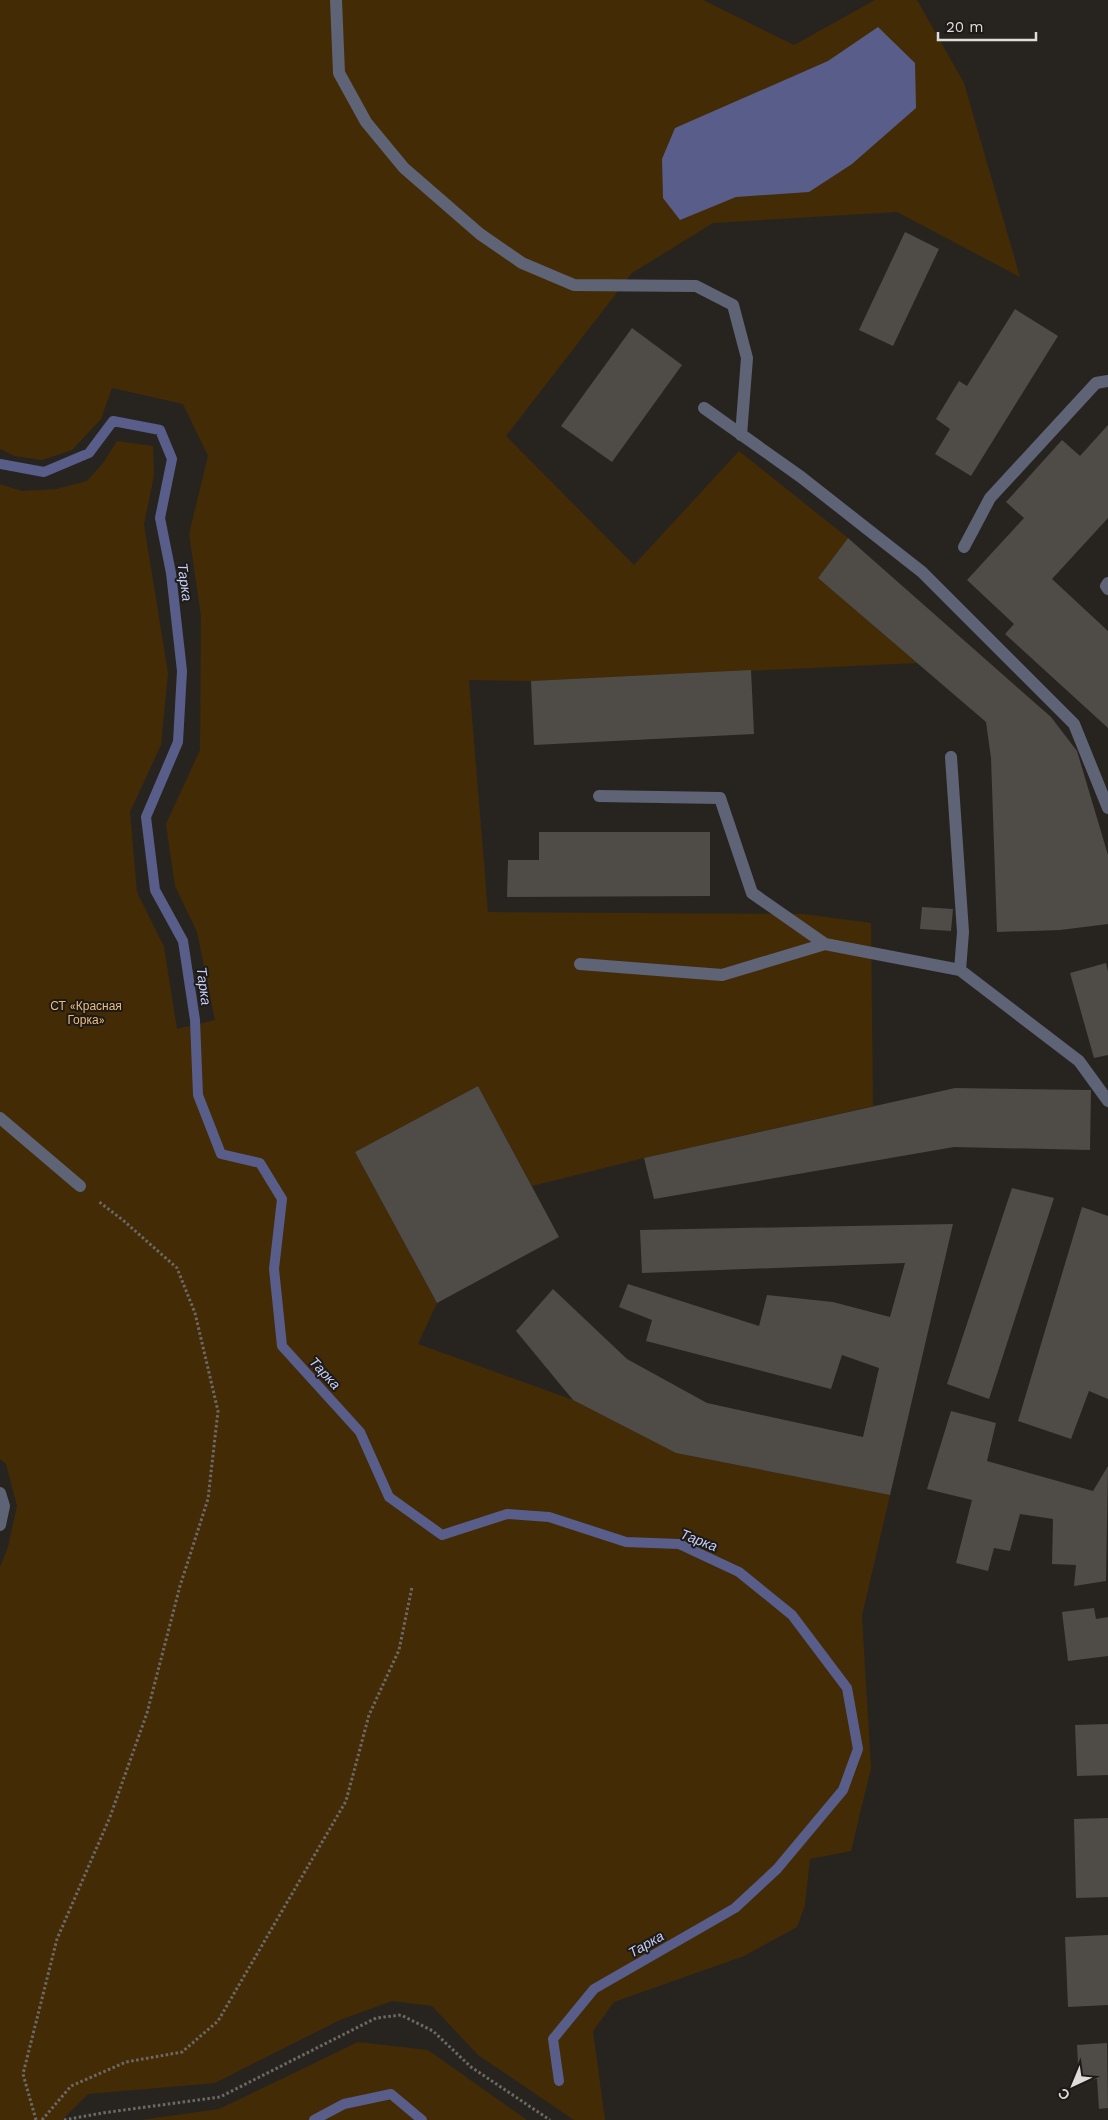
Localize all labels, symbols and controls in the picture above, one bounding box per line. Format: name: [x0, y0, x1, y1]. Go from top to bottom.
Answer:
scale bar: [938, 10, 1036, 42]
text: 20 m: [946, 18, 984, 36]
water label: Тарка: [174, 562, 196, 602]
water label: Тарка: [193, 966, 215, 1006]
park label: СТ «Красная Горка»: [50, 999, 122, 1027]
water label: Тарка: [306, 1354, 344, 1393]
water label: Тарка: [678, 1526, 720, 1554]
water label: Тарка: [625, 1927, 667, 1960]
north arrow: [1048, 2060, 1098, 2110]
text: С: [1055, 2085, 1073, 2104]

